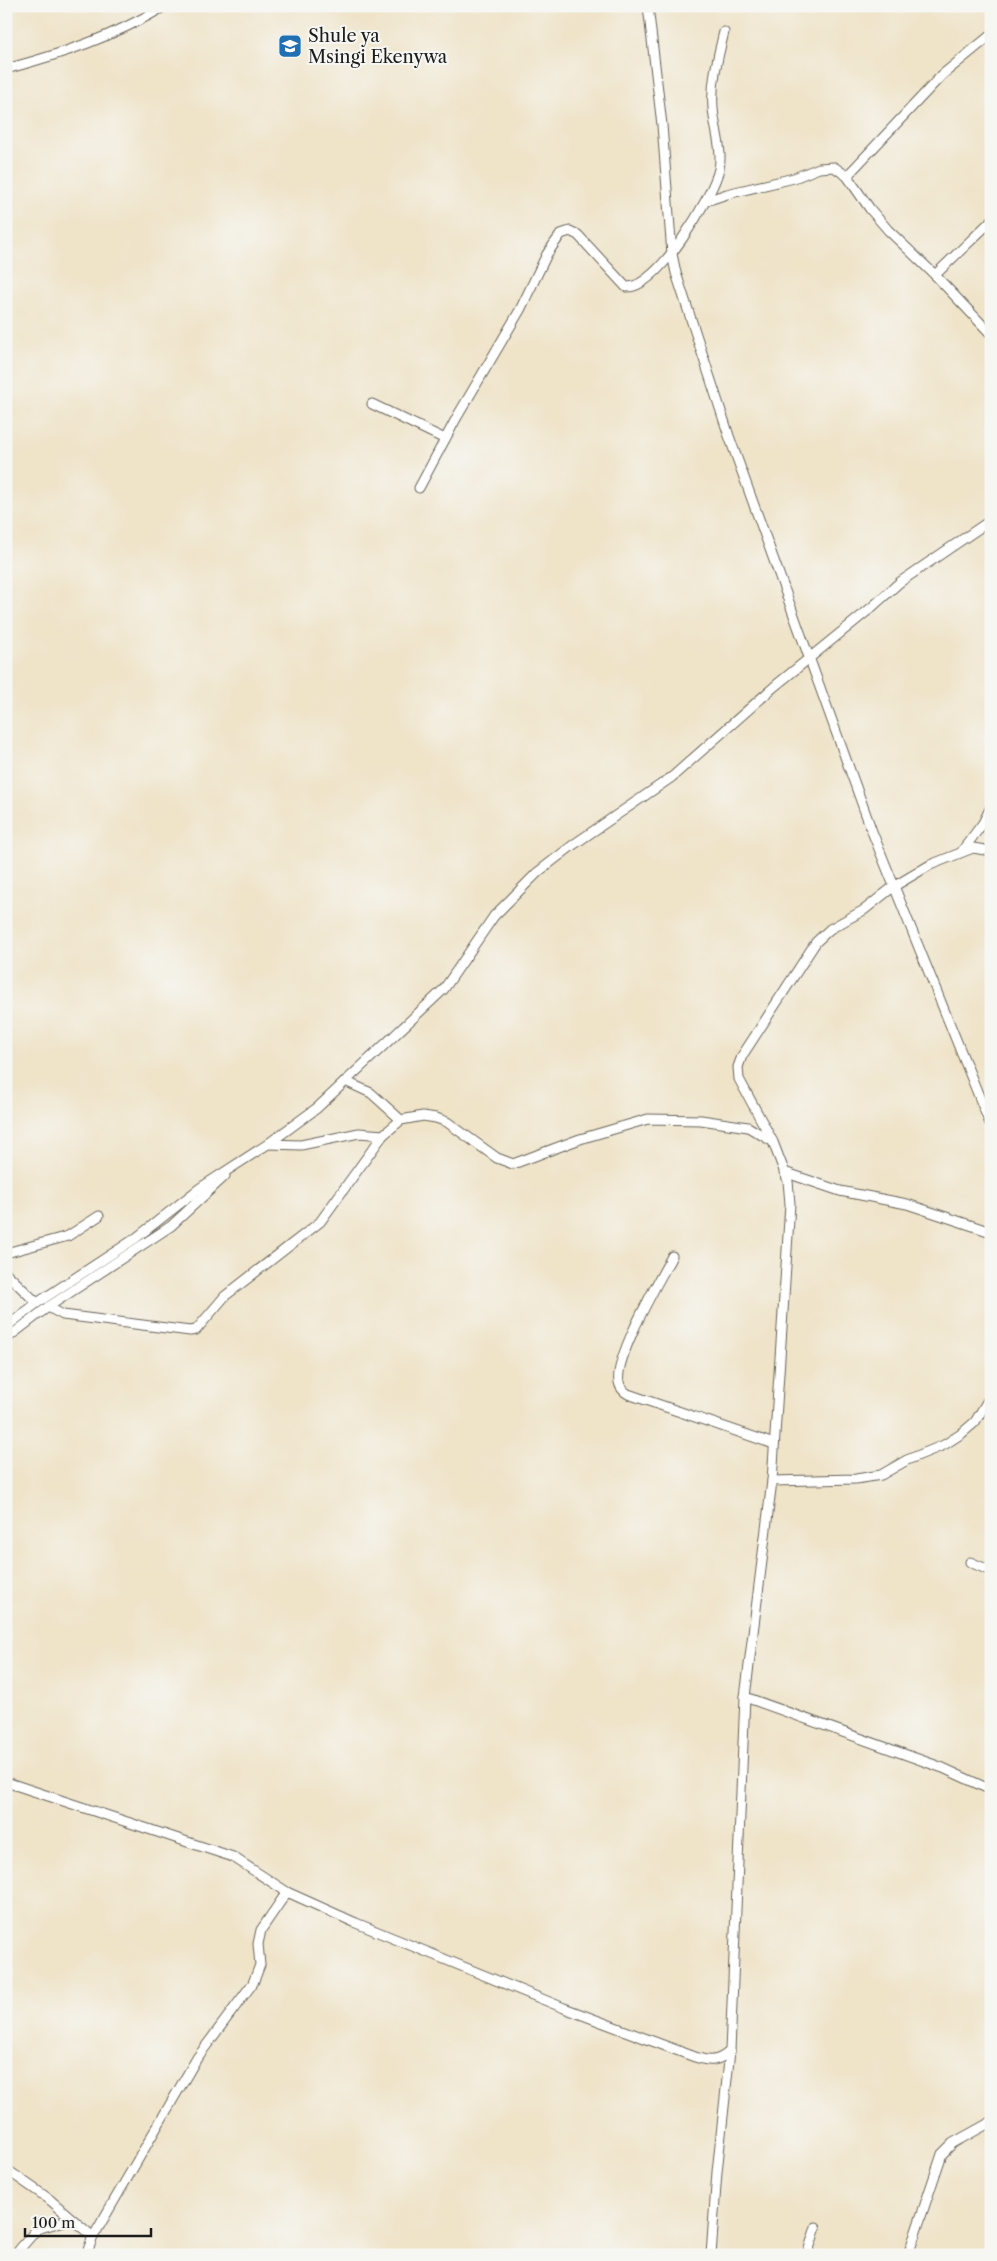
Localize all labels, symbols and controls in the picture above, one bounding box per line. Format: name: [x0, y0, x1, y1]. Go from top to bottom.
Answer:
place label: Shule ya Msingi Ekenywa: [308, 25, 448, 68]
school or university icon: Shule ya Msingi Ekenywa: [277, 33, 303, 59]
scale bar: [25, 2206, 151, 2238]
text: 100 m: [32, 2213, 75, 2232]

